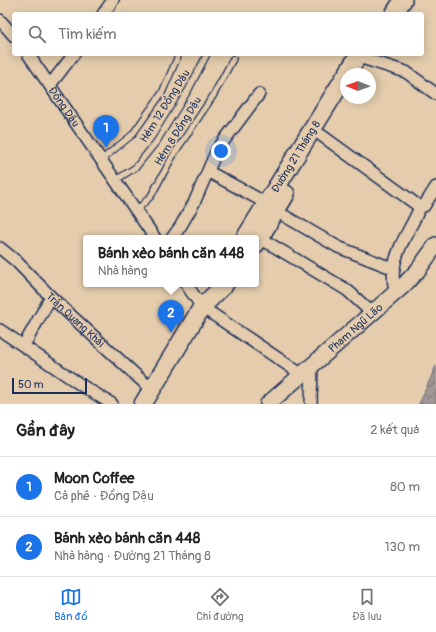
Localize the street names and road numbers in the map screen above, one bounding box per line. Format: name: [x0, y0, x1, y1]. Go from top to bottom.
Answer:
street label: Hẻm 12 Đồng Dậu: [137, 67, 193, 145]
street label: Đồng Dậu: [46, 84, 83, 129]
street label: Hẻm 8 Đồng Dậu: [152, 94, 204, 168]
street label: Đường 21 Tháng 8: [268, 118, 323, 195]
street label: Trần Quang Khải: [43, 289, 107, 350]
street label: Phạm Ngũ Lão: [326, 300, 385, 355]

